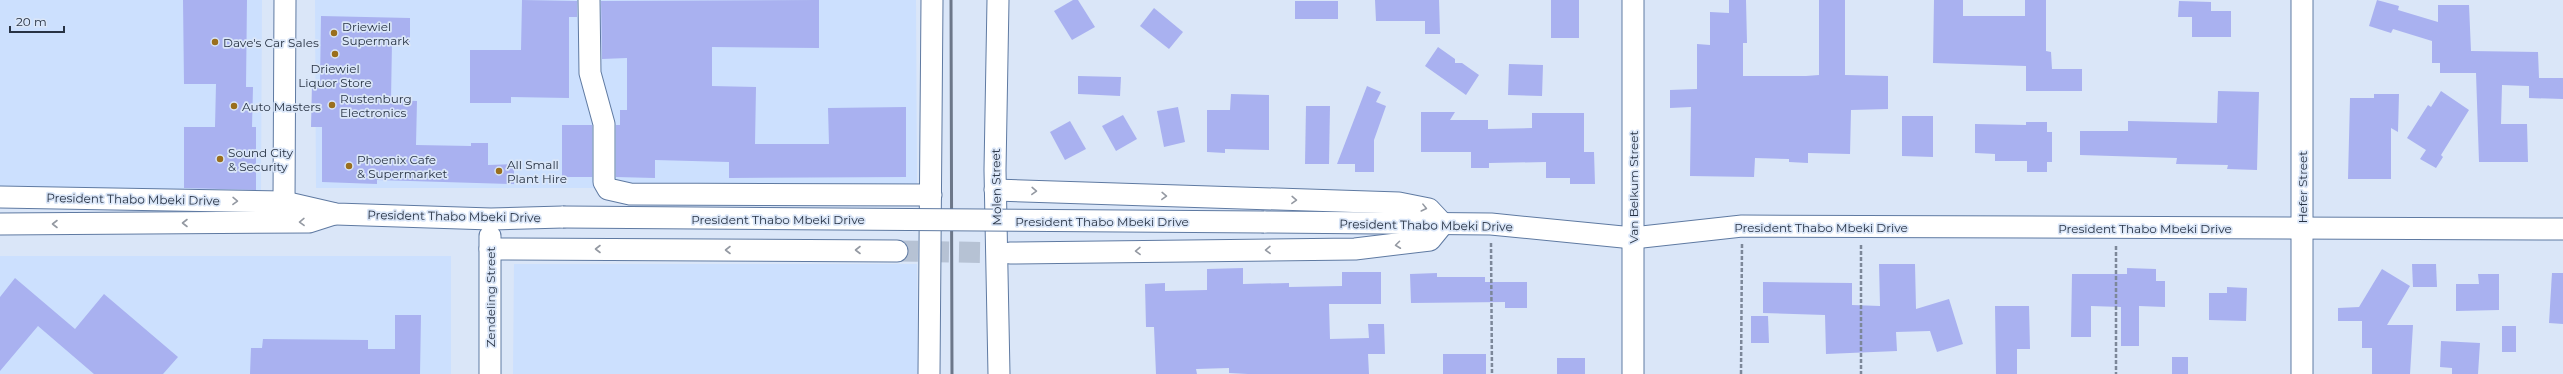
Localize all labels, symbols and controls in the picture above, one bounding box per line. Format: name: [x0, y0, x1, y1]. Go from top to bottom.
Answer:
scale bar: [10, 8, 64, 34]
text: 20 m: [16, 14, 47, 29]
place label: Driewiel Supermark: [342, 19, 410, 48]
marker: Driewiel Supermark: [329, 28, 339, 38]
place label: Dave's Car Sales: [223, 35, 319, 50]
marker: Dave's Car Sales: [210, 37, 220, 47]
marker: Driewiel Liquor Store: [330, 49, 340, 59]
place label: Driewiel Liquor Store: [298, 61, 372, 90]
place label: Rustenburg Electronics: [340, 91, 412, 120]
place label: Auto Masters: [242, 99, 321, 114]
marker: Rustenburg Electronics: [327, 100, 337, 110]
marker: Auto Masters: [229, 101, 239, 111]
street label: Van Belkum Street: [1626, 130, 1641, 243]
place label: Sound City & Security: [228, 145, 293, 174]
street label: Molen Street: [988, 148, 1004, 226]
street label: Hefer Street: [2295, 151, 2310, 223]
place label: Phoenix Cafe & Supermarket: [357, 152, 447, 181]
marker: Sound City & Security: [215, 154, 225, 164]
place label: All Small Plant Hire: [507, 157, 567, 186]
marker: Phoenix Cafe & Supermarket: [344, 161, 354, 171]
marker: All Small Plant Hire: [494, 166, 504, 176]
one-way arrow: [1031, 187, 1037, 195]
street label: President Thabo Mbeki Drive: [46, 190, 220, 208]
one-way arrow: [1161, 191, 1167, 200]
one-way arrow: [1291, 196, 1297, 204]
one-way arrow: [232, 197, 238, 205]
one-way arrow: [1420, 204, 1427, 212]
street label: President Thabo Mbeki Drive: [367, 207, 541, 225]
street label: President Thabo Mbeki Drive: [691, 212, 865, 227]
street label: President Thabo Mbeki Drive: [1015, 214, 1189, 229]
street label: President Thabo Mbeki Drive: [1339, 216, 1513, 234]
one-way arrow: [299, 218, 305, 226]
one-way arrow: [52, 219, 58, 228]
one-way arrow: [182, 219, 188, 227]
street label: President Thabo Mbeki Drive: [1734, 220, 1908, 235]
street label: President Thabo Mbeki Drive: [2058, 221, 2232, 236]
one-way arrow: [1395, 240, 1401, 249]
one-way arrow: [595, 245, 601, 253]
one-way arrow: [725, 246, 731, 254]
one-way arrow: [855, 246, 861, 254]
one-way arrow: [1265, 246, 1271, 254]
street label: Zendeling Street: [483, 247, 498, 347]
one-way arrow: [1135, 247, 1141, 255]

